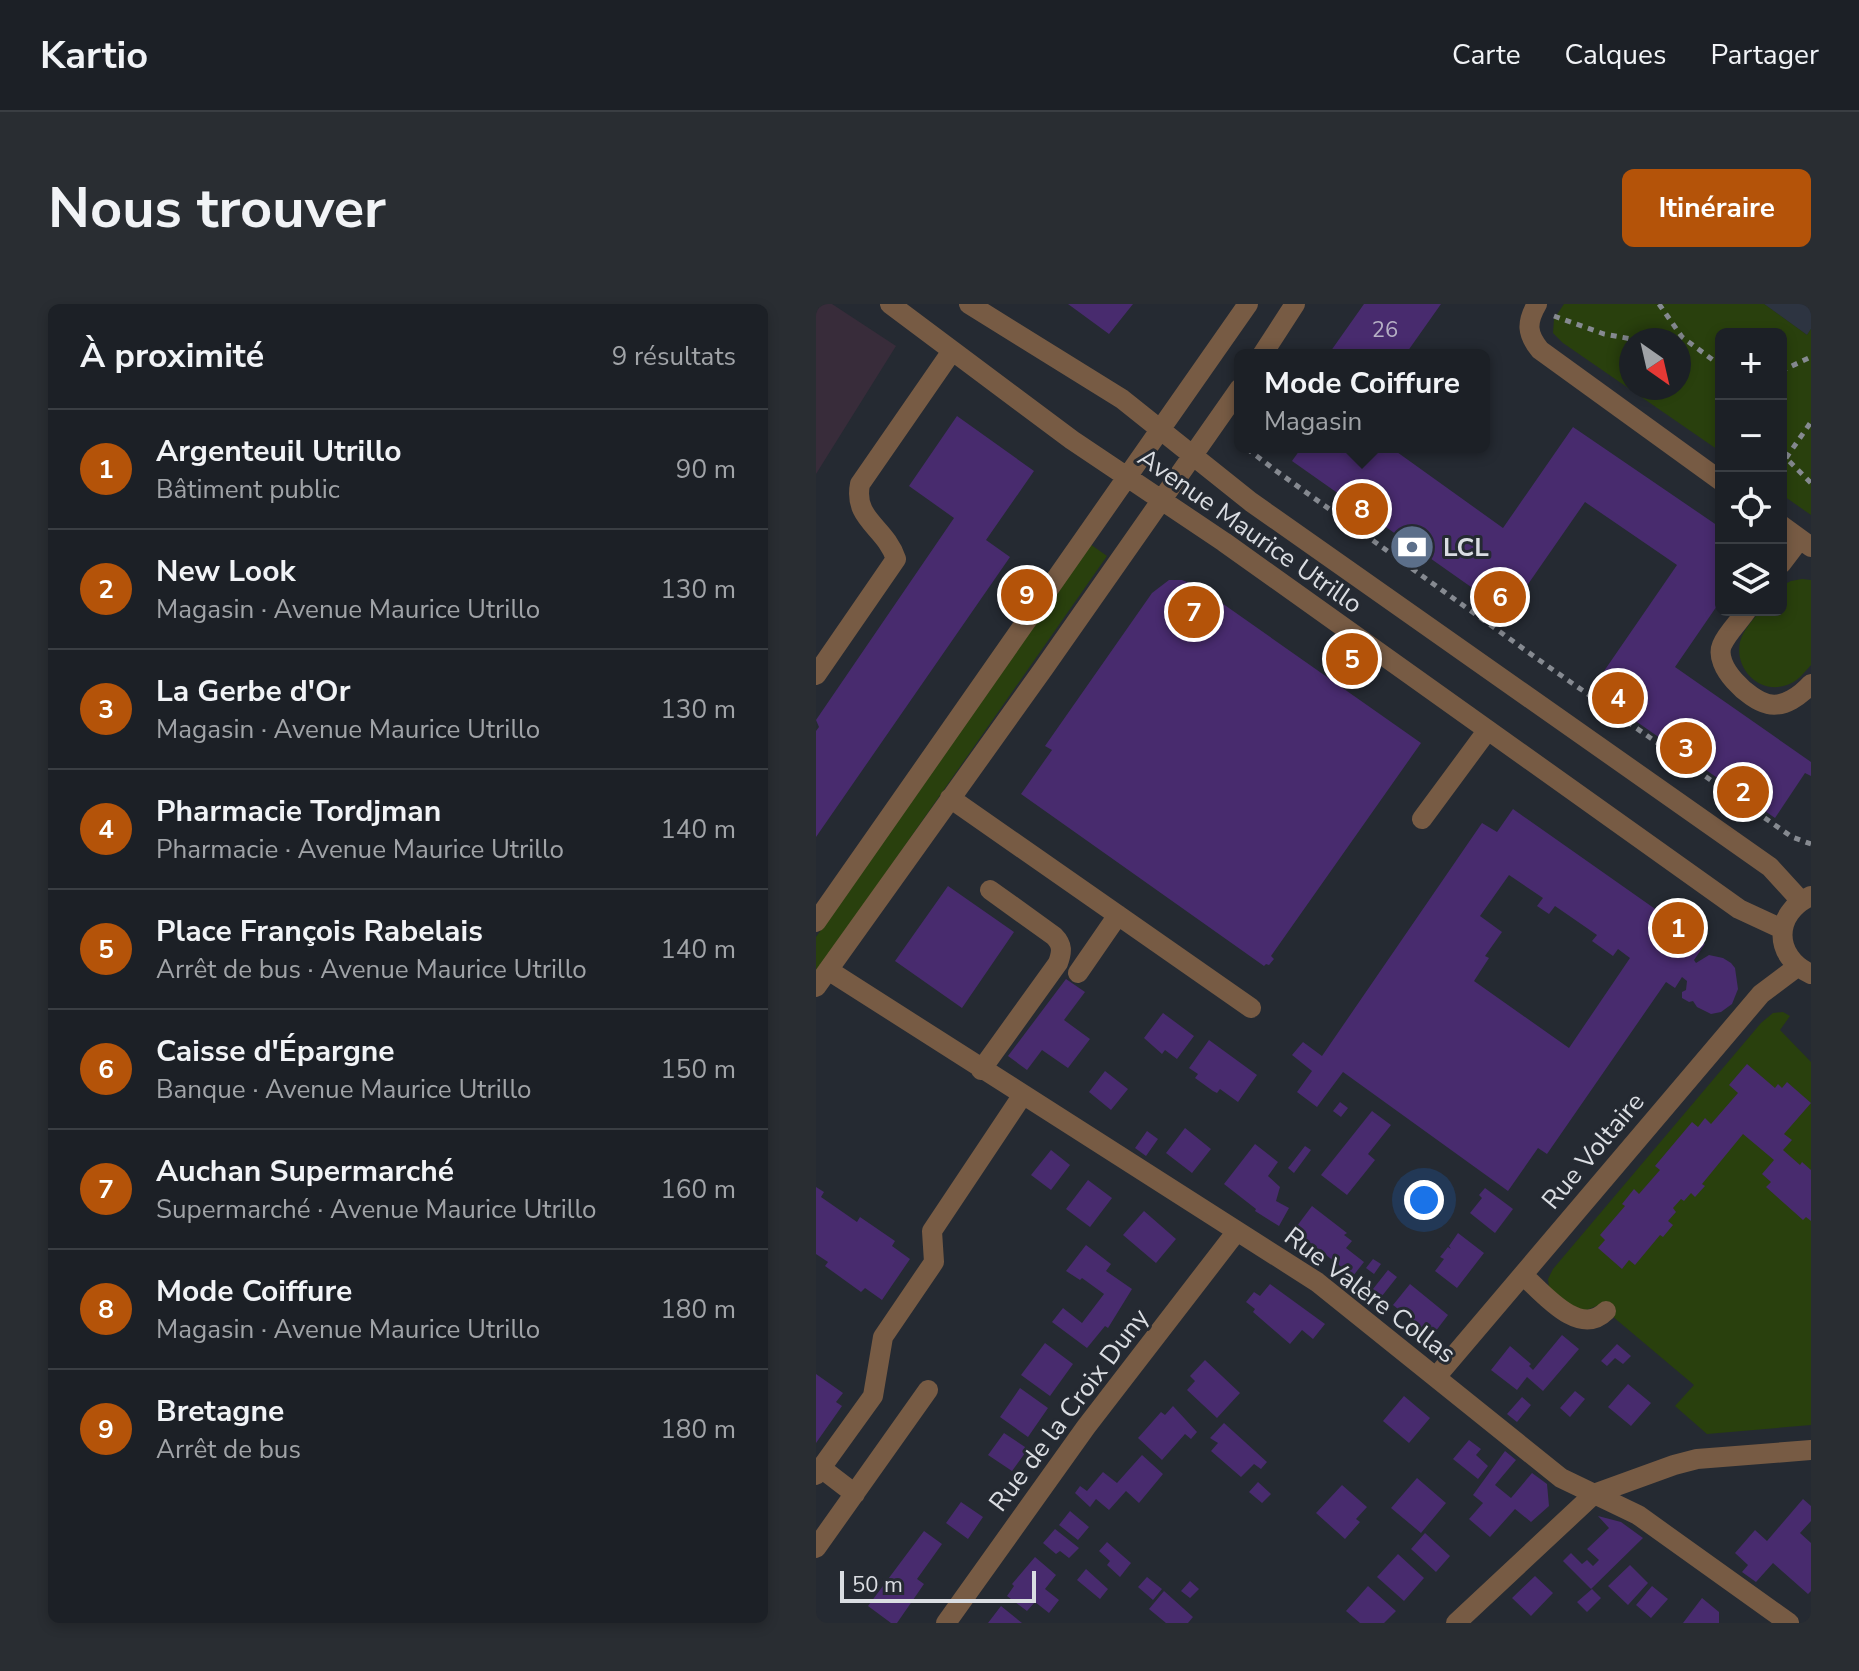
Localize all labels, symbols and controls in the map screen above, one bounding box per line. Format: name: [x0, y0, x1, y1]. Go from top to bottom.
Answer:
text: Kartio: [40, 30, 148, 81]
text: Carte: [1452, 36, 1521, 74]
text: Calques: [1565, 36, 1666, 74]
text: Partager: [1710, 36, 1819, 74]
button: Itinéraire: [1622, 169, 1811, 247]
text: Nous trouver: [48, 170, 386, 247]
house number: 26: [1372, 315, 1398, 345]
north arrow: [1619, 328, 1691, 400]
map controls: [1715, 328, 1787, 616]
button: +: [1715, 328, 1787, 400]
text: À proximité: [80, 333, 264, 379]
text: 9 résultats: [612, 339, 736, 374]
popup: [1234, 349, 1490, 453]
text: Mode Coiffure: [1264, 363, 1460, 404]
button: −: [1715, 400, 1787, 472]
text: Magasin: [1264, 404, 1362, 439]
text: Argenteuil Utrillo: [156, 431, 401, 472]
street label: Avenue Maurice Utrillo: [1131, 440, 1369, 622]
text: 1: [98, 452, 114, 487]
text: 90 m: [676, 452, 736, 487]
text: Bâtiment public: [156, 472, 340, 507]
button: locate: [1715, 472, 1787, 544]
pin: 8: [1336, 479, 1388, 539]
bank icon: LCL: [1388, 523, 1436, 571]
place label: LCL: [1443, 530, 1489, 565]
button: layers: [1715, 544, 1787, 616]
text: New Look: [156, 551, 296, 592]
pin: 9: [1001, 565, 1053, 625]
pin: 6: [1474, 567, 1526, 627]
text: 2: [98, 572, 114, 607]
text: 130 m: [660, 572, 736, 607]
pin: 7: [1168, 582, 1220, 642]
text: Magasin · Avenue Maurice Utrillo: [156, 592, 540, 627]
pin: 5: [1326, 629, 1378, 689]
pin: 4: [1592, 668, 1644, 728]
text: La Gerbe d'Or: [156, 671, 350, 712]
text: 3: [98, 692, 114, 727]
text: 130 m: [660, 692, 736, 727]
text: Magasin · Avenue Maurice Utrillo: [156, 712, 540, 747]
pin: 3: [1660, 718, 1712, 778]
pin: 2: [1717, 762, 1769, 822]
text: Pharmacie Tordjman: [156, 791, 441, 832]
text: 4: [98, 812, 114, 847]
text: 140 m: [660, 812, 736, 847]
text: Pharmacie · Avenue Maurice Utrillo: [156, 832, 564, 867]
pin: 1: [1652, 898, 1704, 958]
text: Place François Rabelais: [156, 911, 483, 952]
text: 5: [98, 932, 114, 967]
text: 140 m: [660, 932, 736, 967]
text: Arrêt de bus · Avenue Maurice Utrillo: [156, 952, 587, 987]
text: Caisse d'Épargne: [156, 1031, 395, 1072]
text: 6: [98, 1052, 114, 1087]
text: 150 m: [660, 1052, 736, 1087]
text: Banque · Avenue Maurice Utrillo: [156, 1072, 531, 1107]
street label: Rue Voltaire: [1534, 1085, 1652, 1217]
text: Auchan Supermarché: [156, 1151, 454, 1192]
text: 7: [98, 1172, 114, 1207]
text: 160 m: [660, 1172, 736, 1207]
your location: [1404, 1180, 1444, 1220]
text: Supermarché · Avenue Maurice Utrillo: [156, 1192, 596, 1227]
street label: Rue Valère Collas: [1277, 1219, 1463, 1371]
text: Mode Coiffure: [156, 1271, 352, 1312]
text: 8: [98, 1292, 114, 1327]
text: 180 m: [660, 1292, 736, 1327]
street label: Rue de la Croix Duny: [981, 1301, 1157, 1519]
text: Magasin · Avenue Maurice Utrillo: [156, 1312, 540, 1347]
text: Bretagne: [156, 1391, 284, 1432]
text: 9: [98, 1412, 114, 1447]
text: 180 m: [660, 1412, 736, 1447]
text: Arrêt de bus: [156, 1432, 301, 1467]
scale bar: [840, 1567, 1036, 1603]
text: 50 m: [852, 1570, 903, 1600]

